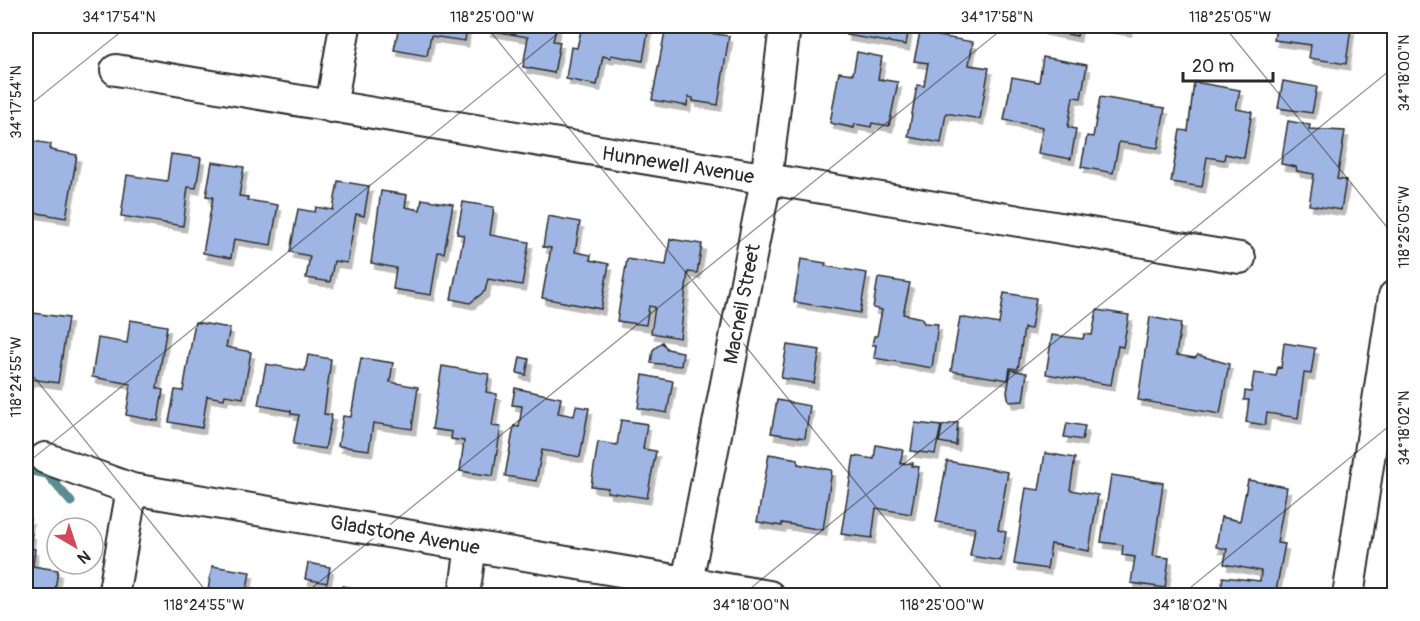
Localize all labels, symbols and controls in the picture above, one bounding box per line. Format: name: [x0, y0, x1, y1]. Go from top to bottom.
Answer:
text: 34°17'54"N: [82, 8, 156, 27]
text: 118°25'00"W: [450, 8, 535, 27]
text: 34°17'58"N: [961, 8, 1033, 27]
text: 118°25'05"W: [1189, 8, 1271, 27]
text: 34°18'00"N: [1395, 35, 1414, 111]
scale bar: [1183, 45, 1273, 83]
text: 20 m: [1192, 55, 1234, 78]
text: 34°17'54"N: [7, 65, 26, 139]
street label: Hunnewell Avenue: [600, 141, 756, 189]
text: 118°25'05"W: [1395, 186, 1414, 268]
street label: Macneil Street: [718, 241, 766, 366]
text: 118°24'55"W: [7, 336, 26, 418]
text: 34°18'02"N: [1395, 391, 1414, 465]
street label: Gladstone Avenue: [328, 510, 482, 560]
north arrow: [45, 516, 105, 576]
text: N: [73, 546, 94, 568]
text: 118°24'55"W: [163, 596, 245, 615]
text: 34°18'00"N: [713, 596, 789, 615]
text: 118°25'00"W: [900, 596, 985, 615]
text: 34°18'02"N: [1153, 596, 1227, 615]

